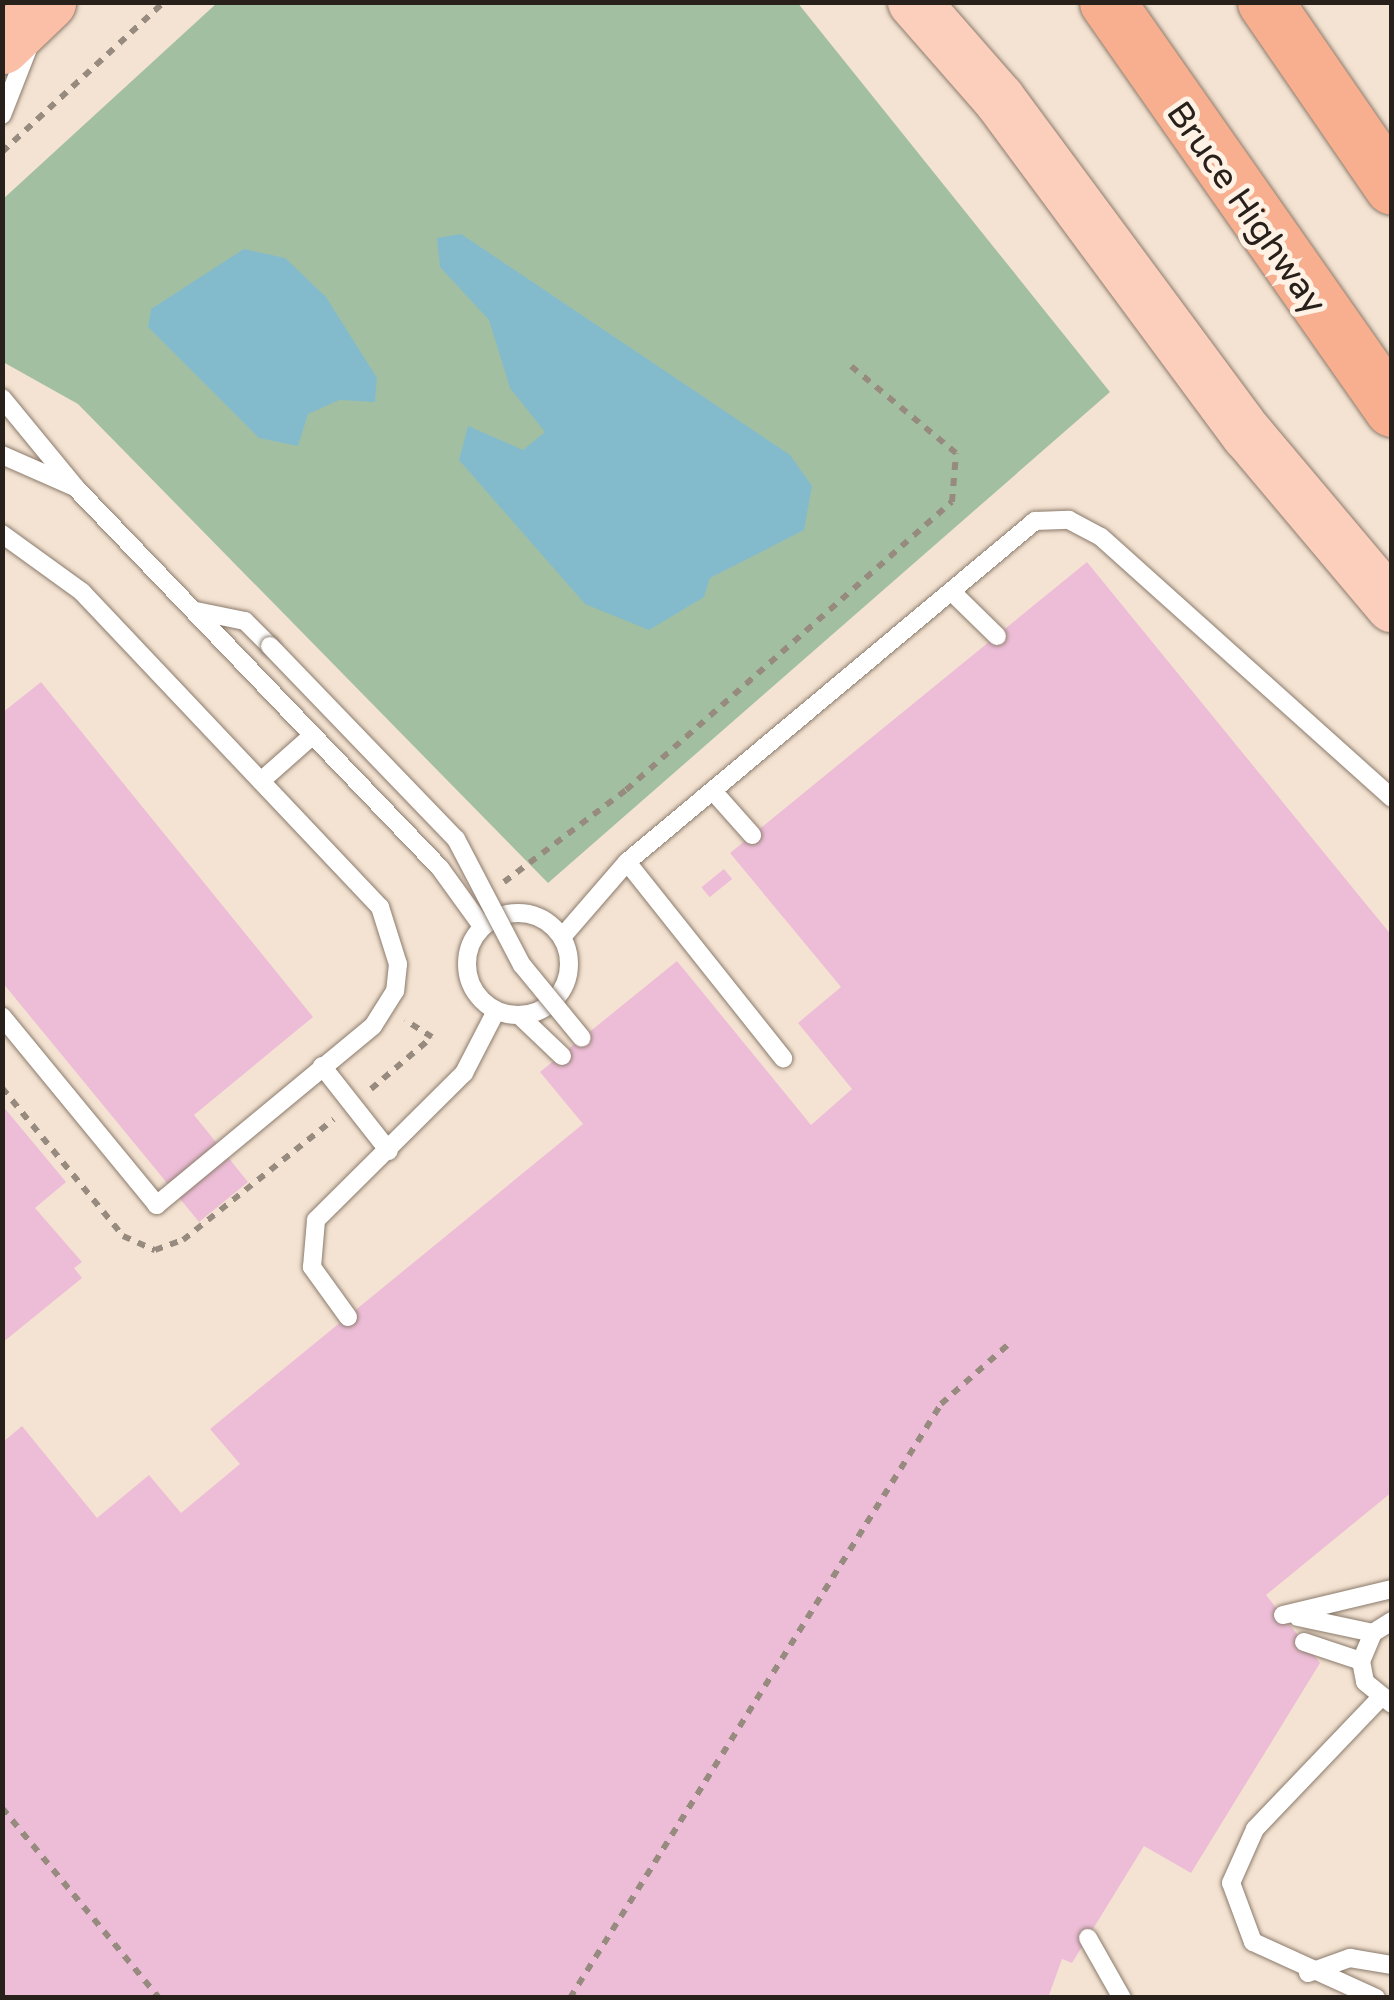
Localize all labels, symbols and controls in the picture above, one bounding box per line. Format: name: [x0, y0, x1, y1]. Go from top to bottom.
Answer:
street label: Bruce Highway: [1157, 94, 1335, 322]

